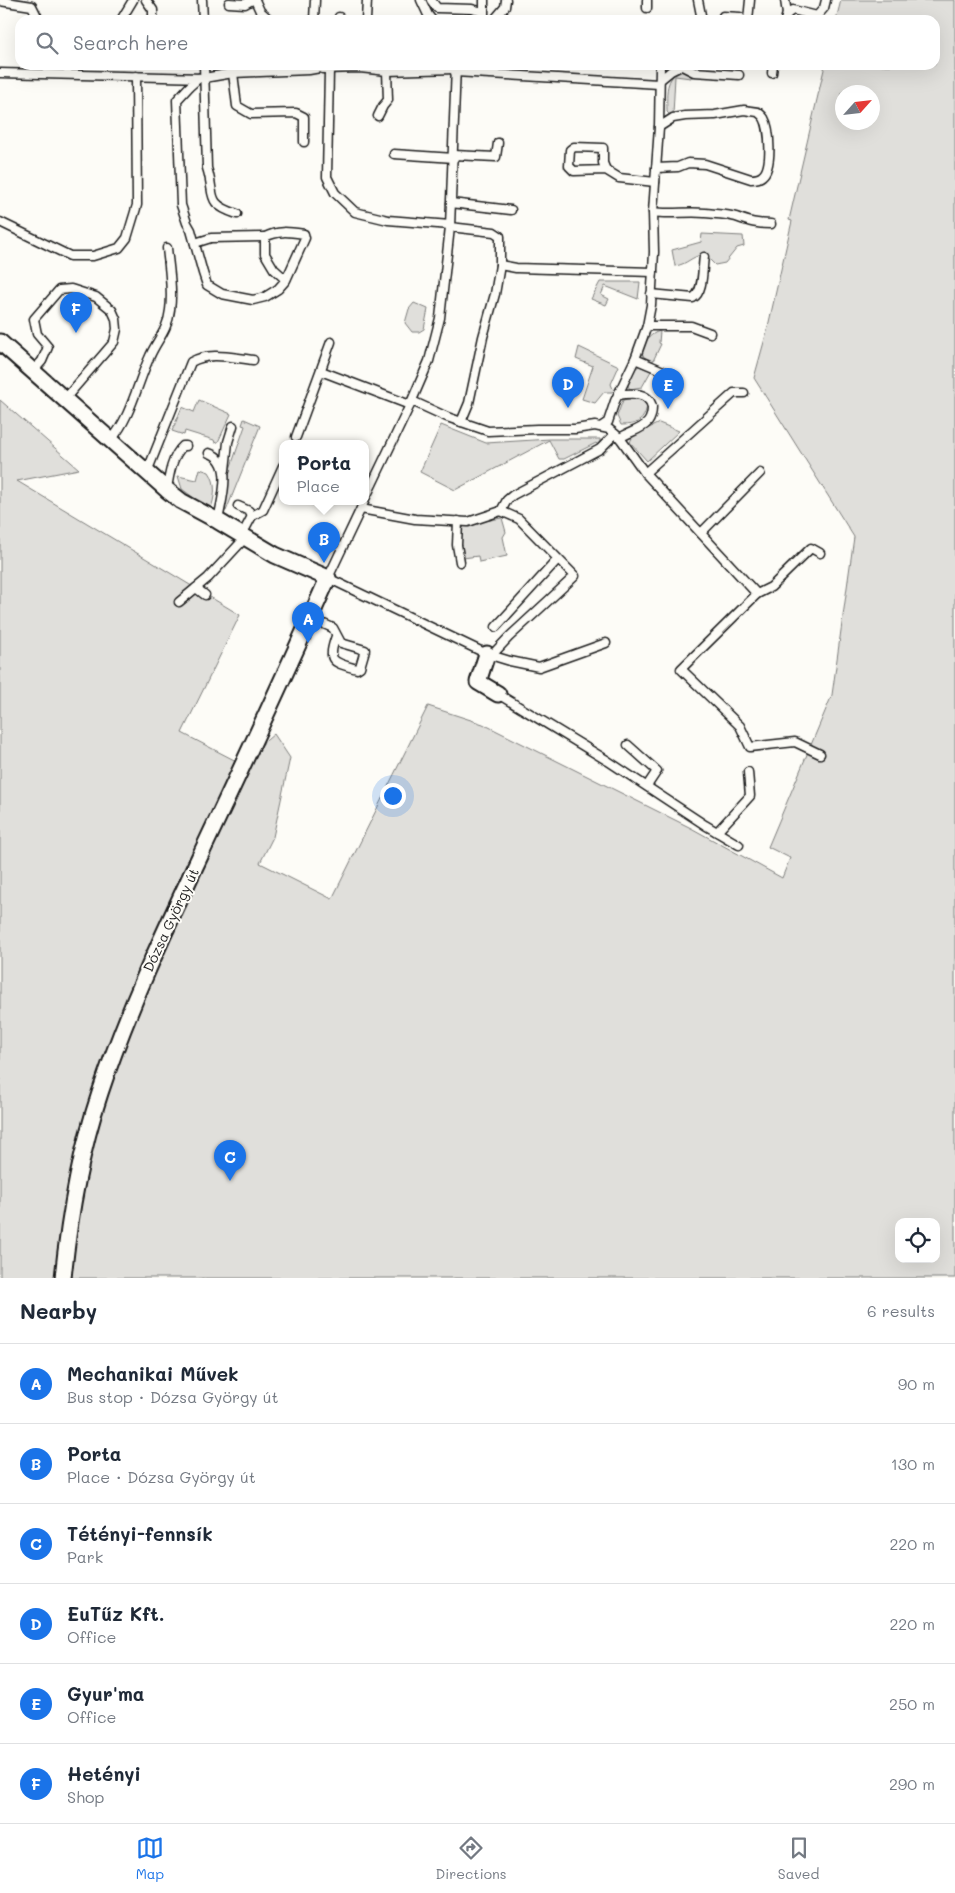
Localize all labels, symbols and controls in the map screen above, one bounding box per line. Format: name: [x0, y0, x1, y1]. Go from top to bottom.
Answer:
search box: [15, 15, 940, 70]
icon: search: [33, 29, 61, 57]
text: Search here: [73, 30, 189, 55]
north arrow: [835, 85, 880, 130]
pin: F: [60, 292, 92, 333]
pin: D: [552, 367, 584, 408]
pin: E: [652, 368, 684, 409]
popup: [279, 440, 369, 505]
text: Porta: [297, 450, 351, 475]
text: Place: [297, 475, 340, 496]
pin: B: [308, 522, 340, 563]
pin: A: [292, 602, 324, 643]
your location: [380, 783, 406, 809]
street label: Dózsa György út: [138, 865, 203, 975]
pin: C: [214, 1140, 246, 1181]
map controls: [895, 1218, 940, 1263]
button: locate: [895, 1218, 940, 1263]
text: Nearby: [20, 1297, 97, 1324]
text: 6 results: [867, 1300, 935, 1321]
text: Mechanikai Művek: [67, 1361, 238, 1386]
text: A: [30, 1373, 42, 1394]
text: 90 m: [898, 1373, 935, 1394]
text: Bus stop · Dózsa György út: [67, 1386, 279, 1407]
text: Porta: [67, 1441, 122, 1466]
text: B: [31, 1453, 41, 1474]
text: 130 m: [891, 1453, 935, 1474]
text: Place · Dózsa György út: [67, 1466, 256, 1487]
text: Tétényi-fennsík: [67, 1521, 213, 1546]
text: C: [30, 1533, 42, 1554]
text: 220 m: [889, 1533, 935, 1554]
text: Park: [67, 1546, 103, 1567]
text: EuTűz Kft.: [67, 1601, 165, 1626]
text: D: [30, 1613, 42, 1634]
text: 220 m: [889, 1613, 935, 1634]
text: Office: [67, 1626, 116, 1647]
text: Gyur'ma: [67, 1681, 145, 1706]
text: E: [31, 1693, 41, 1714]
text: 250 m: [889, 1693, 935, 1714]
text: Office: [67, 1706, 116, 1727]
text: Hetényi: [67, 1761, 141, 1786]
text: F: [31, 1773, 41, 1794]
text: 290 m: [889, 1773, 935, 1794]
text: Shop: [67, 1786, 104, 1807]
tab: Map: [136, 1834, 164, 1883]
tab: Directions: [435, 1834, 507, 1883]
tab: Saved: [778, 1834, 819, 1883]

